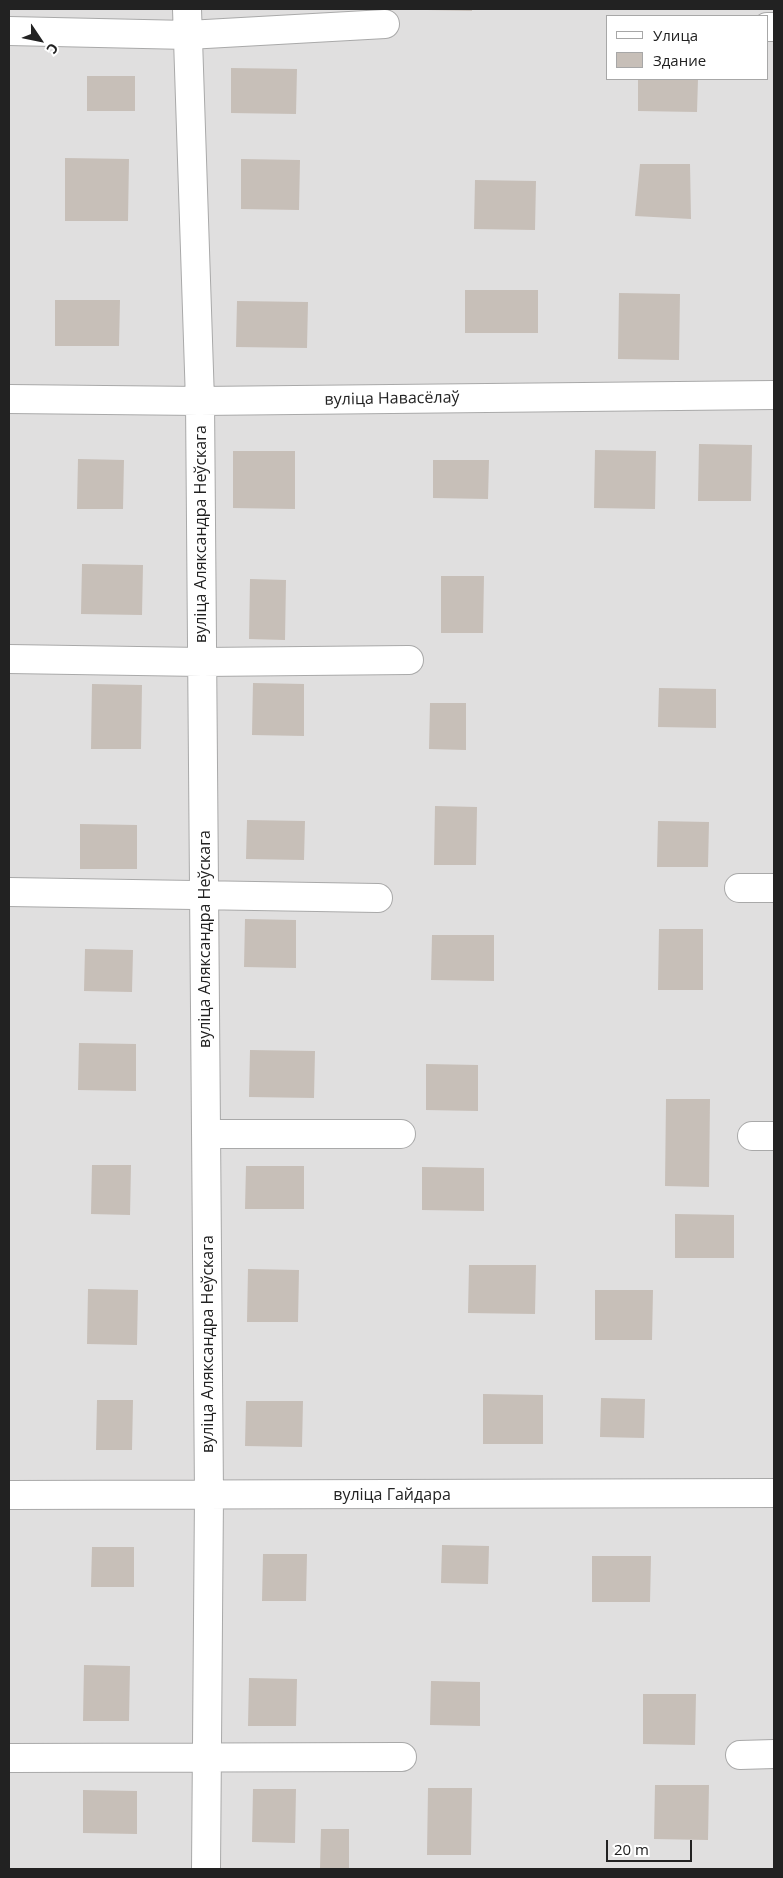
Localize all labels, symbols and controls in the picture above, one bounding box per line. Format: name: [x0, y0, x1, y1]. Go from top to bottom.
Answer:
north arrow: [15, 15, 65, 65]
legend: [606, 15, 768, 80]
text: Улица: [653, 25, 698, 45]
text: С: [42, 40, 63, 58]
text: Здание: [653, 50, 706, 70]
street label: вуліца Навасёлаў: [324, 388, 460, 410]
street label: вуліца Аляксандра Неўскага: [191, 425, 211, 643]
street label: вуліца Аляксандра Неўскага: [195, 830, 215, 1048]
street label: вуліца Аляксандра Неўскага: [198, 1235, 218, 1453]
street label: вуліца Гайдара: [333, 1485, 451, 1505]
scale bar: [608, 1830, 694, 1862]
text: 20 m: [614, 1839, 649, 1859]

